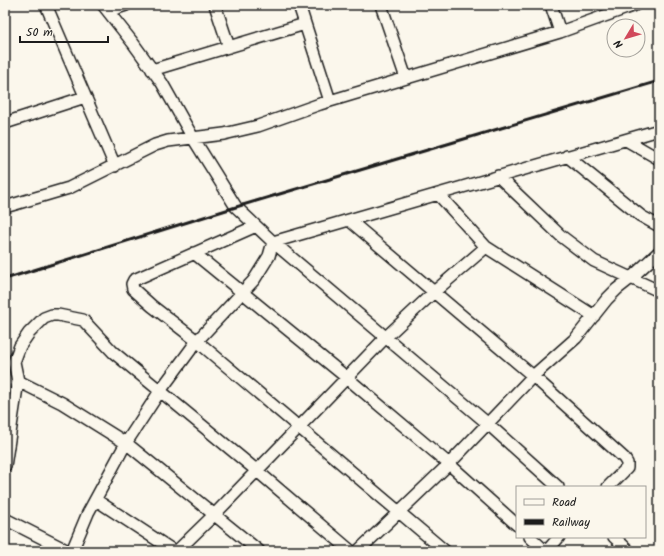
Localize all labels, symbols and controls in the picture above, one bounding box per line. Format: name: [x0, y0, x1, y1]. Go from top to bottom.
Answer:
scale bar: [20, 18, 108, 44]
north arrow: [606, 18, 646, 58]
text: 50 m: [26, 23, 53, 42]
text: N: [610, 35, 628, 52]
legend: [516, 486, 646, 538]
text: Road: [552, 493, 577, 512]
text: Railway: [552, 513, 590, 532]

